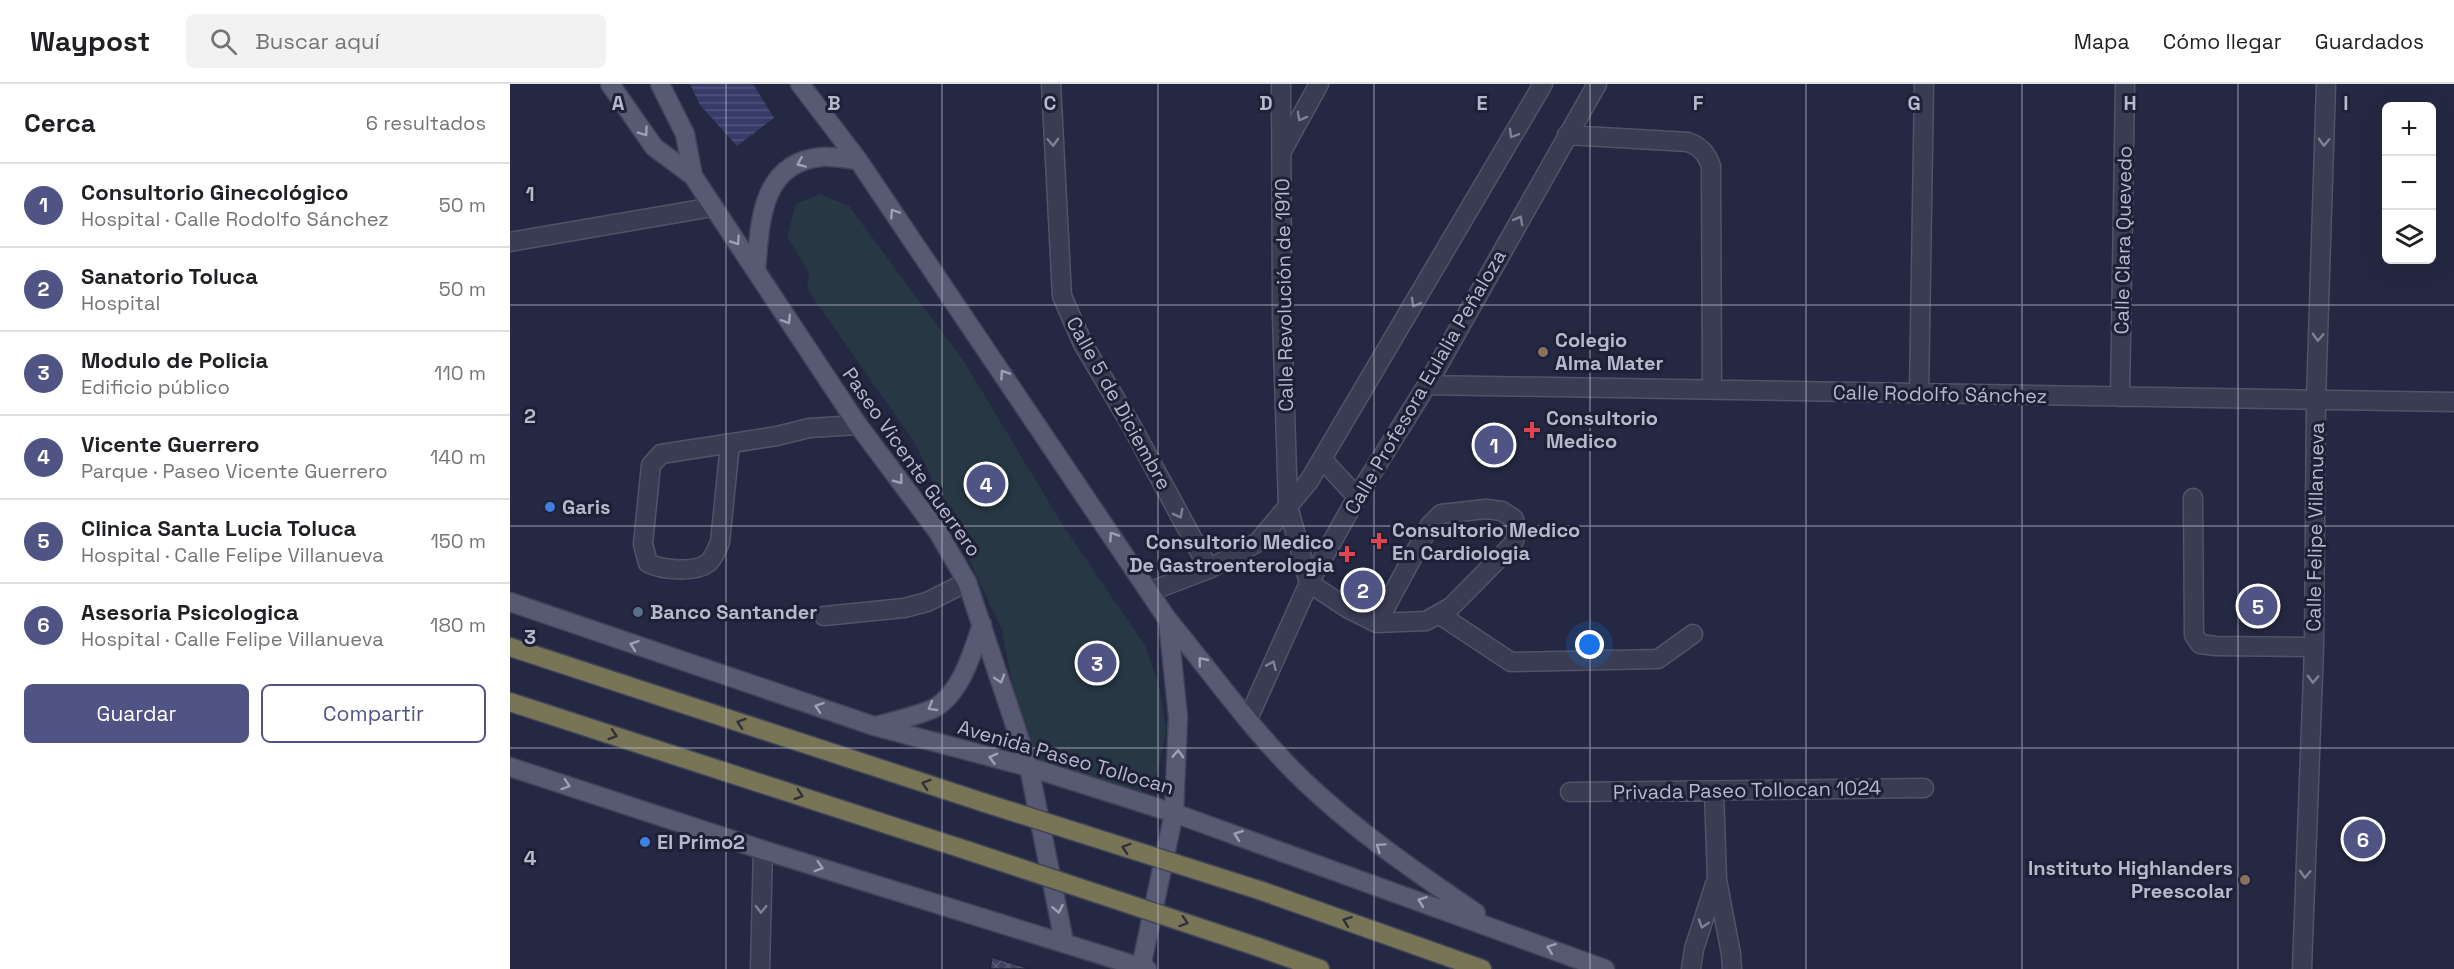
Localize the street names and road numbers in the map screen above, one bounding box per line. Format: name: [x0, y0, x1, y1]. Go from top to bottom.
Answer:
street label: Calle Clara Quevedo: [2108, 145, 2138, 335]
street label: Calle Revolución de 1910: [1269, 178, 1299, 412]
street label: Calle Profesora Eulalia Peñaloza: [1338, 245, 1512, 519]
street label: Calle 5 de Diciembre: [1061, 312, 1177, 494]
street label: Paseo Vicente Guerrero: [837, 362, 987, 562]
street label: Calle Rodolfo Sánchez: [1833, 379, 2047, 409]
street label: Calle Felipe Villanueva: [2300, 422, 2330, 632]
street label: Avenida Paseo Tollocan: [955, 714, 1177, 800]
street label: Privada Paseo Tollocan 1024: [1613, 775, 1881, 805]

